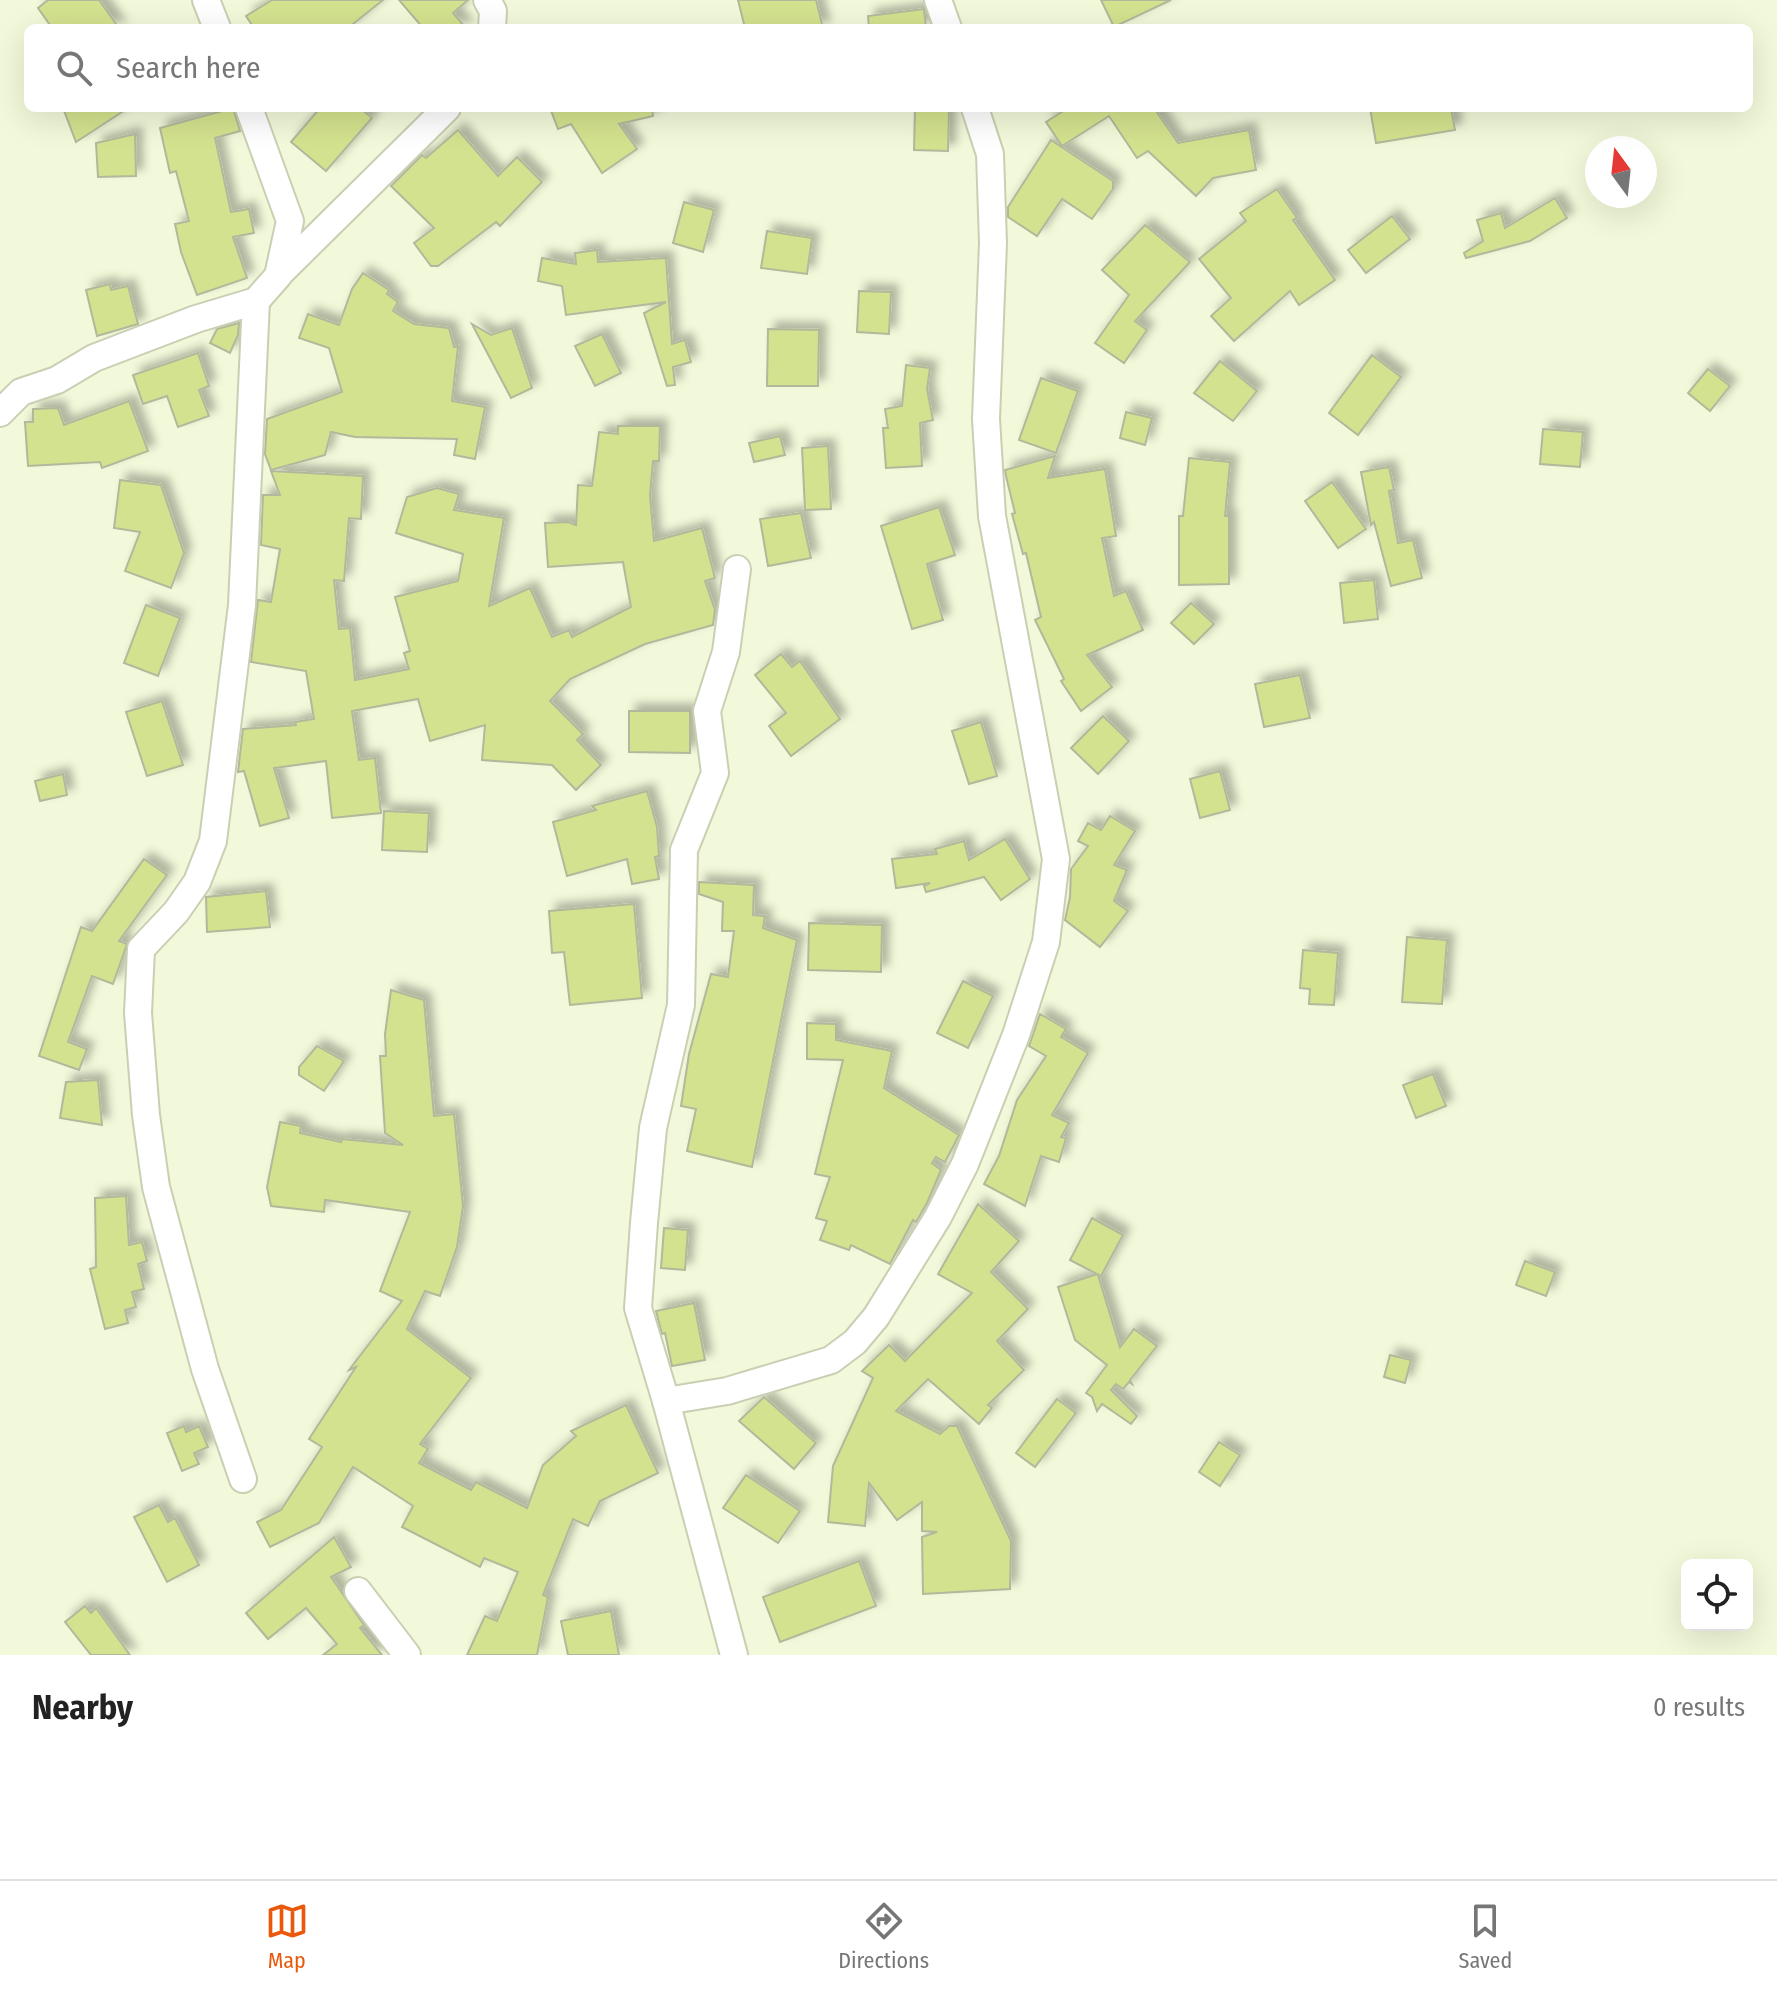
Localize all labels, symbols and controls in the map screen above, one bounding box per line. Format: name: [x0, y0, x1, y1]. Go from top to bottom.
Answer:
search box: [24, 24, 1753, 112]
icon: search: [52, 46, 96, 90]
text: Search here: [116, 50, 261, 86]
north arrow: [1585, 136, 1657, 208]
map controls: [1681, 1559, 1753, 1631]
button: locate: [1681, 1559, 1753, 1631]
text: Nearby: [32, 1687, 133, 1728]
text: 0 results: [1653, 1692, 1745, 1723]
tab: Map: [265, 1899, 309, 1974]
tab: Directions: [838, 1899, 929, 1974]
tab: Saved: [1459, 1899, 1512, 1974]

